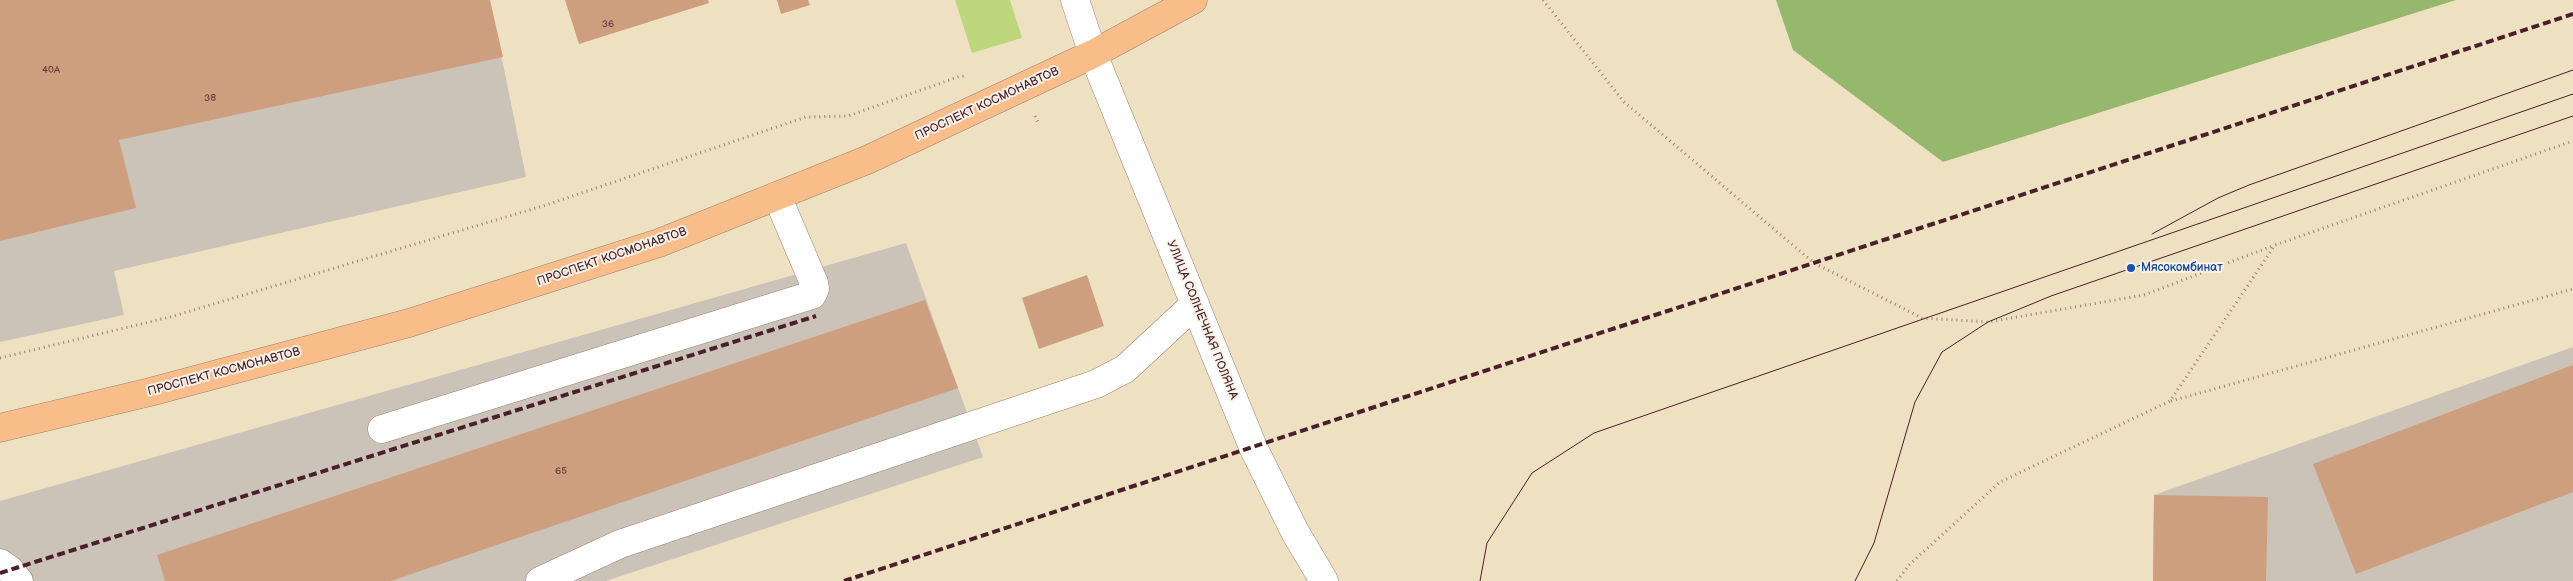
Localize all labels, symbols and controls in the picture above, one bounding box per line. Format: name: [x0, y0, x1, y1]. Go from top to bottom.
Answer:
house number: 36: [602, 18, 614, 30]
house number: 40А: [42, 64, 60, 76]
street label: ПРОСПЕКТ КОСМОНАВТОВ: [913, 64, 1061, 144]
house number: 38: [204, 92, 216, 104]
street label: ПРОСПЕКТ КОСМОНАВТОВ: [535, 225, 689, 289]
street label: УЛИЦА СОЛНЕЧНАЯ ПОЛЯНА: [1163, 238, 1241, 402]
place label: Мясокомбинат: [2141, 261, 2223, 275]
marker: Мясокомбинат: [2125, 262, 2137, 274]
street label: ПРОСПЕКТ КОСМОНАВТОВ: [146, 345, 302, 399]
house number: 65: [555, 465, 567, 477]

